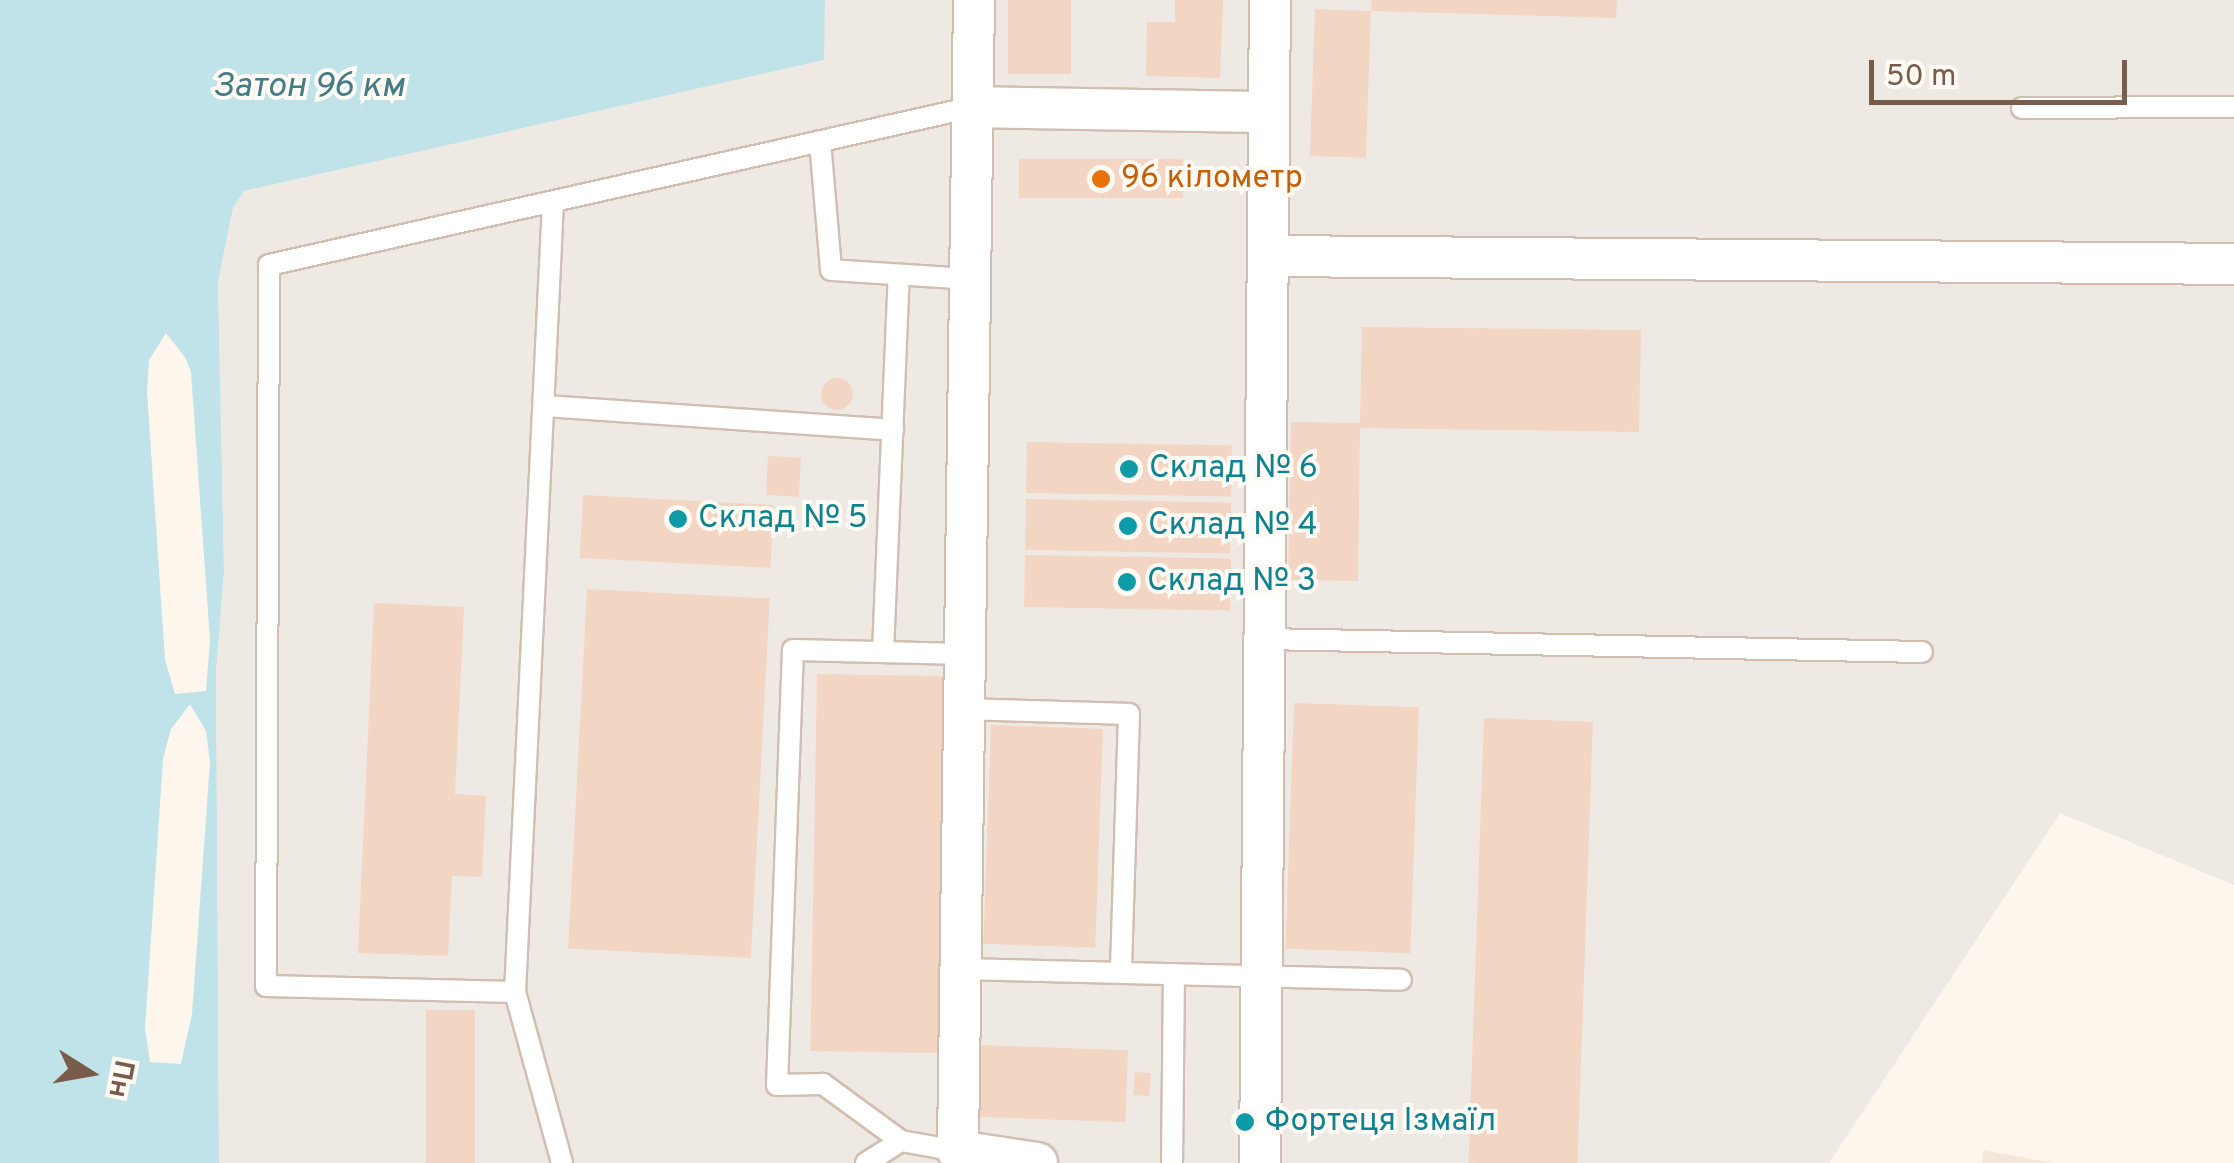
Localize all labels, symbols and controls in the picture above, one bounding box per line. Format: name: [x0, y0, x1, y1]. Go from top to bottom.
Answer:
scale bar: [1874, 40, 2132, 102]
text: 50 m: [1886, 59, 1956, 96]
water label: Затон 96 км: [214, 66, 404, 108]
place label: 96 кілометр: [1121, 160, 1303, 198]
marker: 96 кілометр: [1090, 168, 1112, 190]
place label: Склад № 6: [1149, 450, 1318, 488]
marker: Склад № 6: [1118, 458, 1140, 480]
place label: Склад № 5: [698, 500, 868, 538]
place label: Склад № 4: [1148, 507, 1318, 545]
marker: Склад № 5: [667, 508, 689, 530]
marker: Склад № 4: [1117, 515, 1139, 537]
place label: Склад № 3: [1147, 563, 1316, 601]
marker: Склад № 3: [1116, 571, 1138, 593]
north arrow: [40, 1023, 140, 1123]
text: Пн: [98, 1057, 141, 1101]
place label: Фортеця Ізмаїл: [1265, 1103, 1496, 1141]
marker: Фортеця Ізмаїл: [1234, 1111, 1256, 1133]

